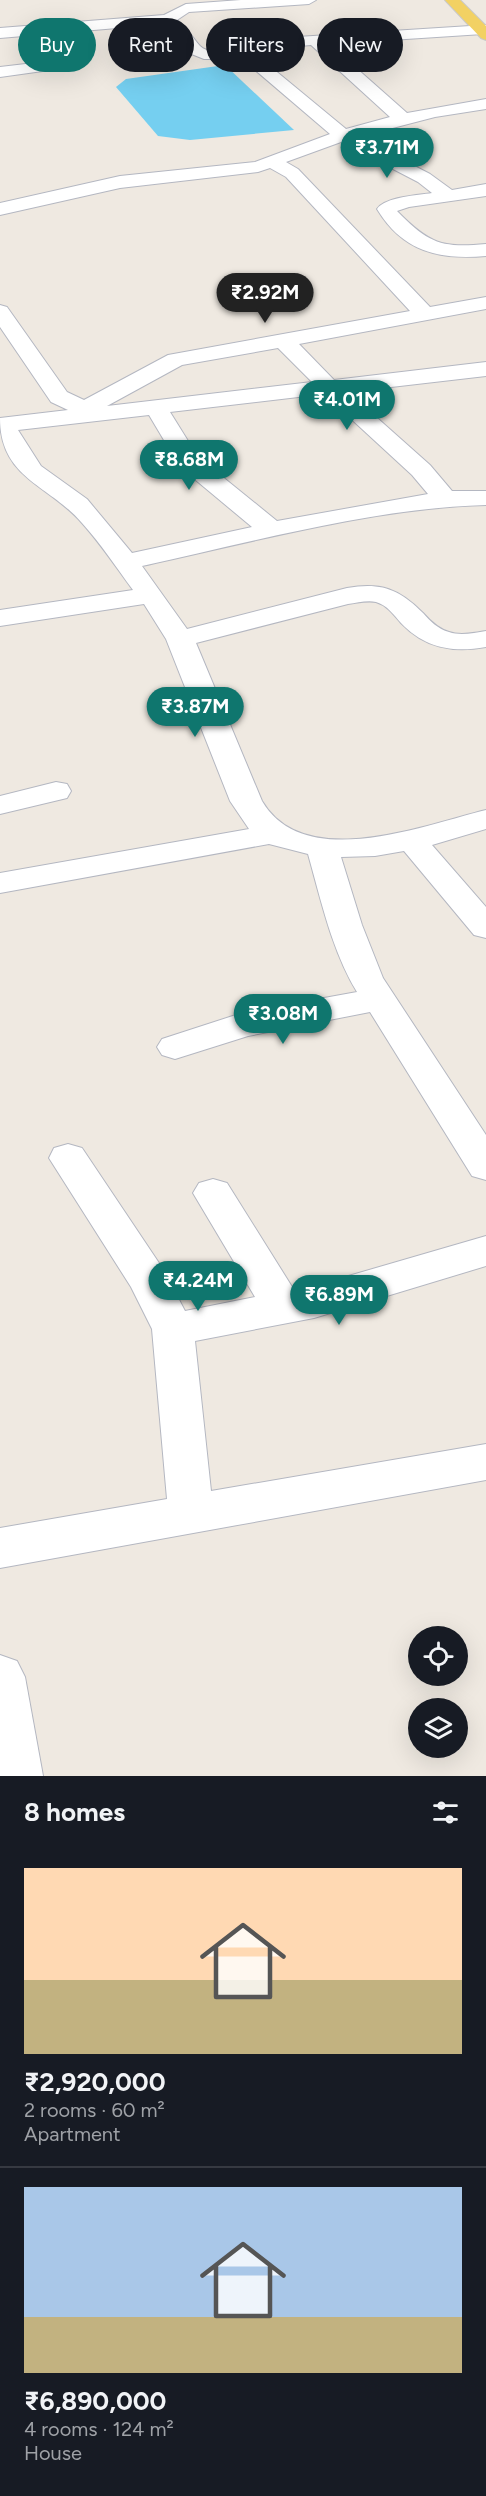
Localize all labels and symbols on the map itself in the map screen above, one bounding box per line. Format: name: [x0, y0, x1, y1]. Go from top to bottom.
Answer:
pin: ₹3.71M: [338, 128, 436, 179]
pin: ₹2.92M: [216, 273, 314, 324]
pin: ₹4.01M: [298, 380, 396, 431]
pin: ₹8.68M: [140, 440, 238, 491]
pin: ₹3.87M: [146, 687, 244, 738]
pin: ₹3.08M: [234, 994, 332, 1045]
pin: ₹4.24M: [149, 1261, 247, 1312]
pin: ₹6.89M: [290, 1275, 388, 1326]

